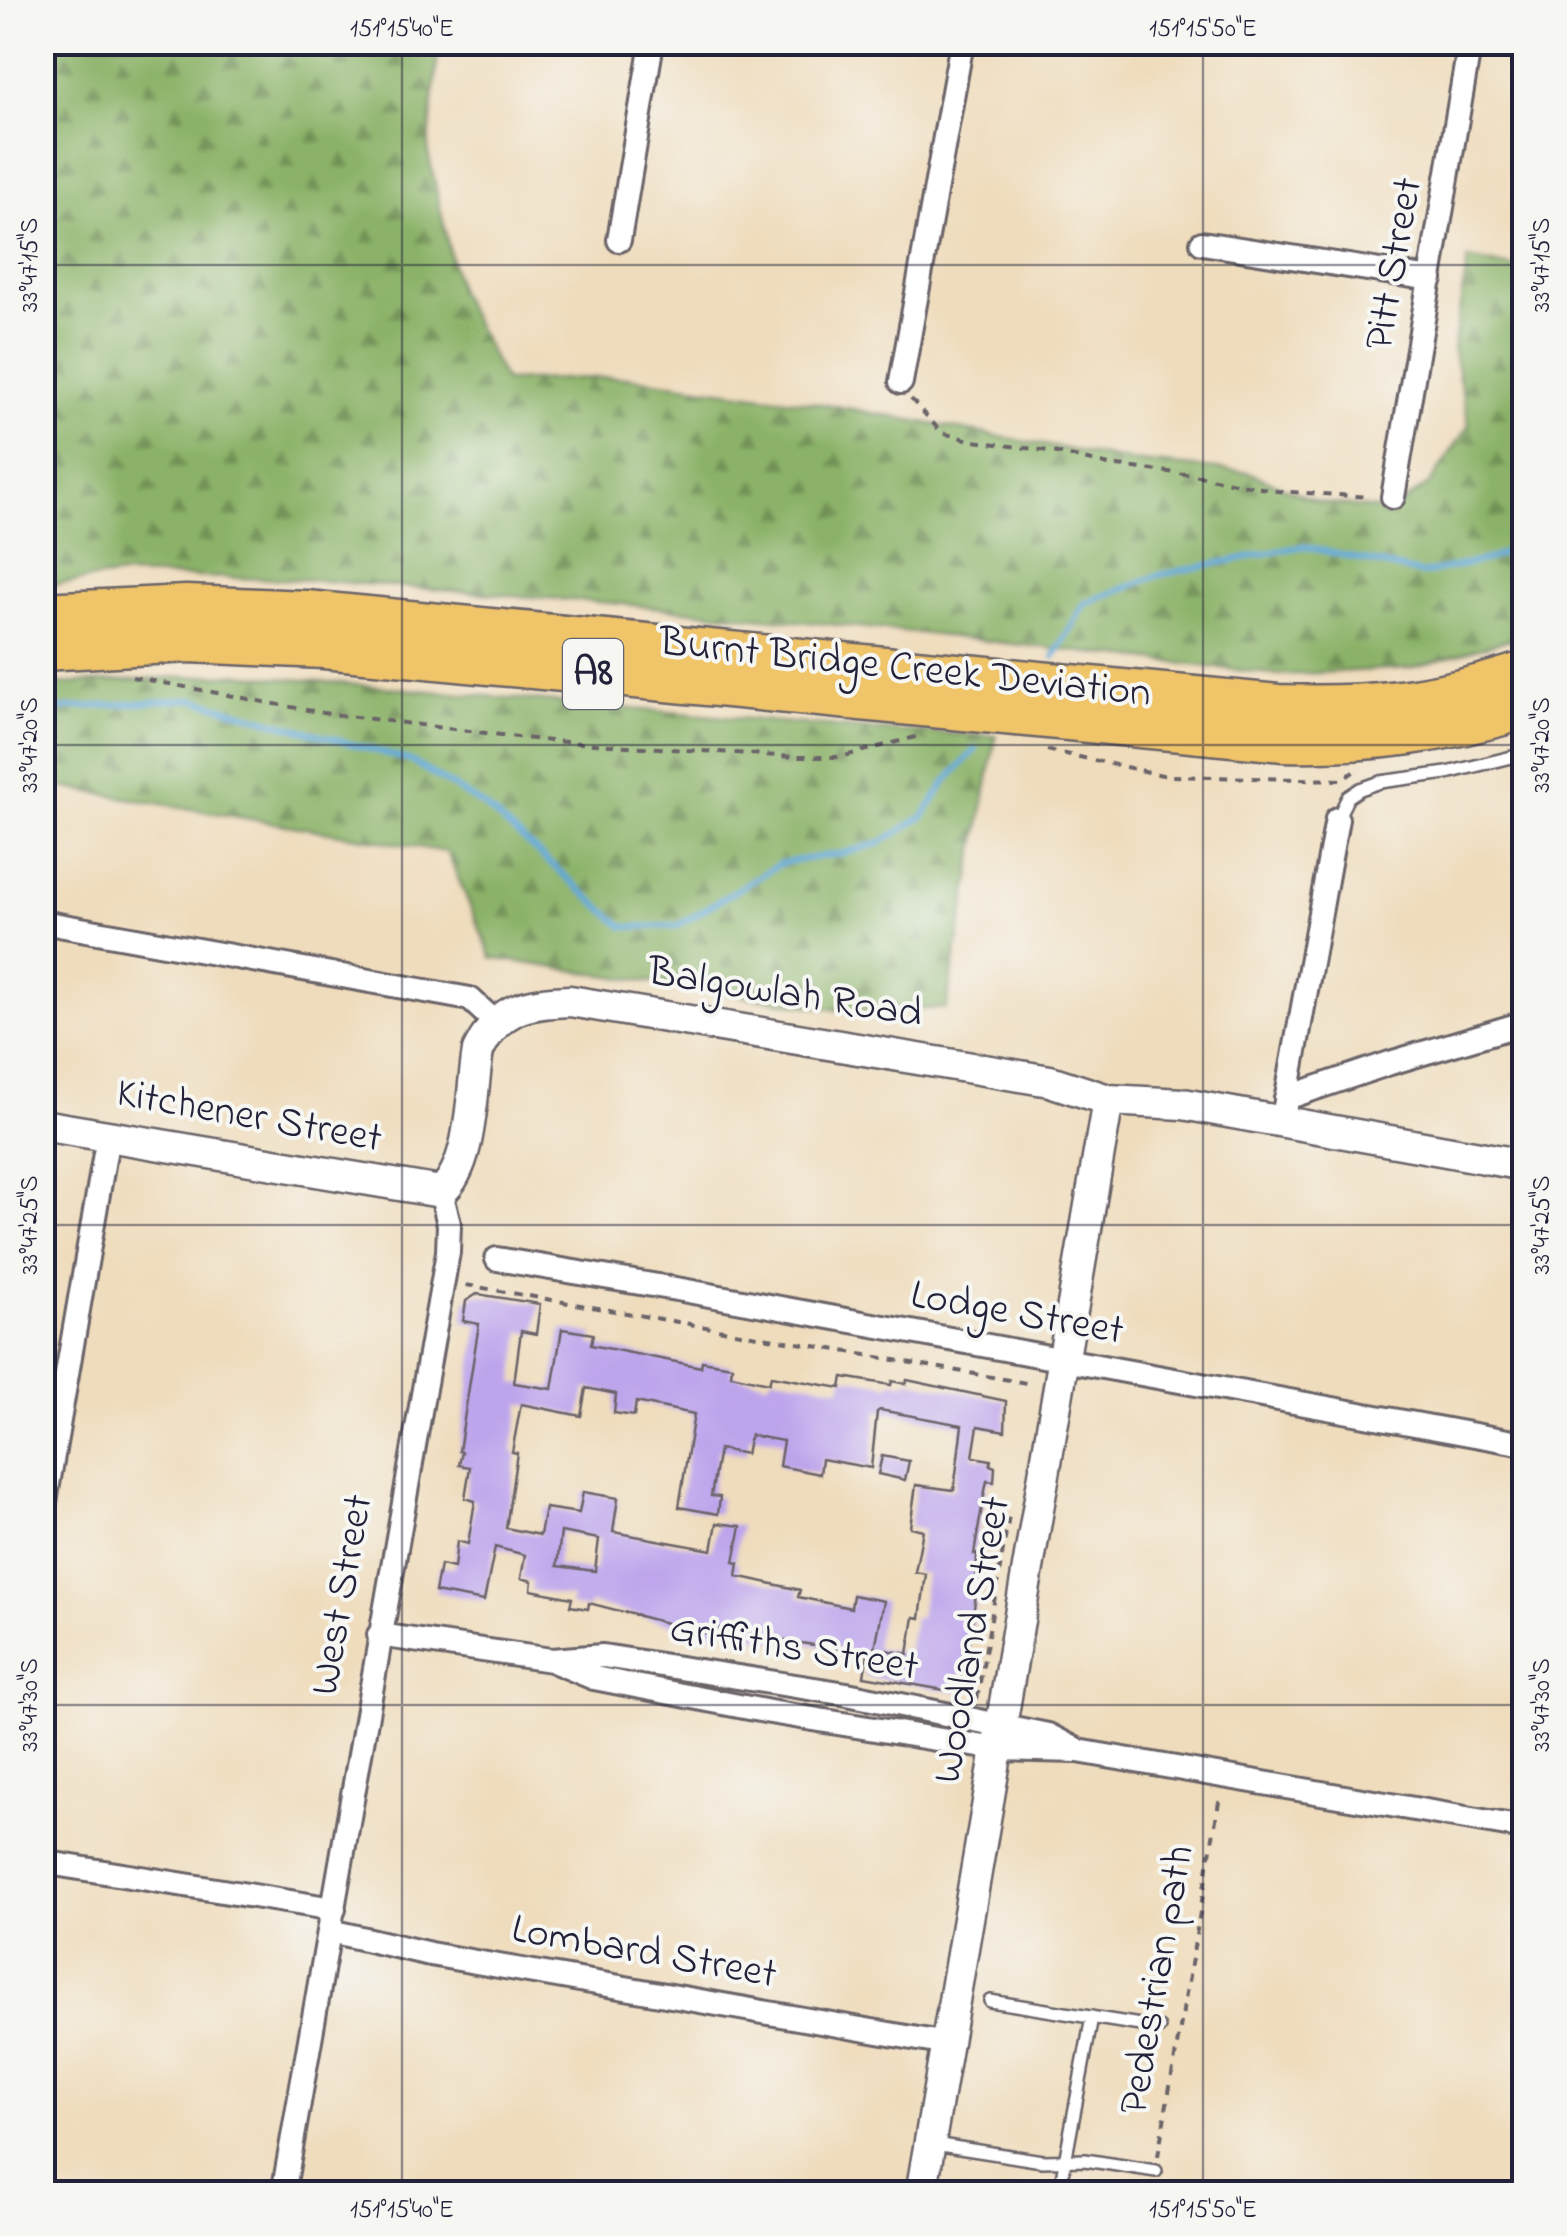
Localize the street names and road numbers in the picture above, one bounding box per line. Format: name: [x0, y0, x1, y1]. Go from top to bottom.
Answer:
street label: Pitt Street: [1350, 173, 1440, 355]
street label: Burnt Bridge Creek Deviation: [655, 613, 1154, 725]
road number: A8: [563, 639, 623, 709]
street label: Balgowlah Road: [642, 942, 927, 1046]
street label: Kitchener Street: [112, 1064, 386, 1170]
street label: Lodge Street: [906, 1265, 1128, 1363]
street label: West Street: [295, 1490, 391, 1700]
street label: Woodland Street: [918, 1492, 1028, 1788]
street label: Griffiths Street: [665, 1599, 923, 1699]
street label: Pedestrian path: [1104, 1840, 1212, 2120]
street label: Lombard Street: [507, 1900, 781, 2006]

